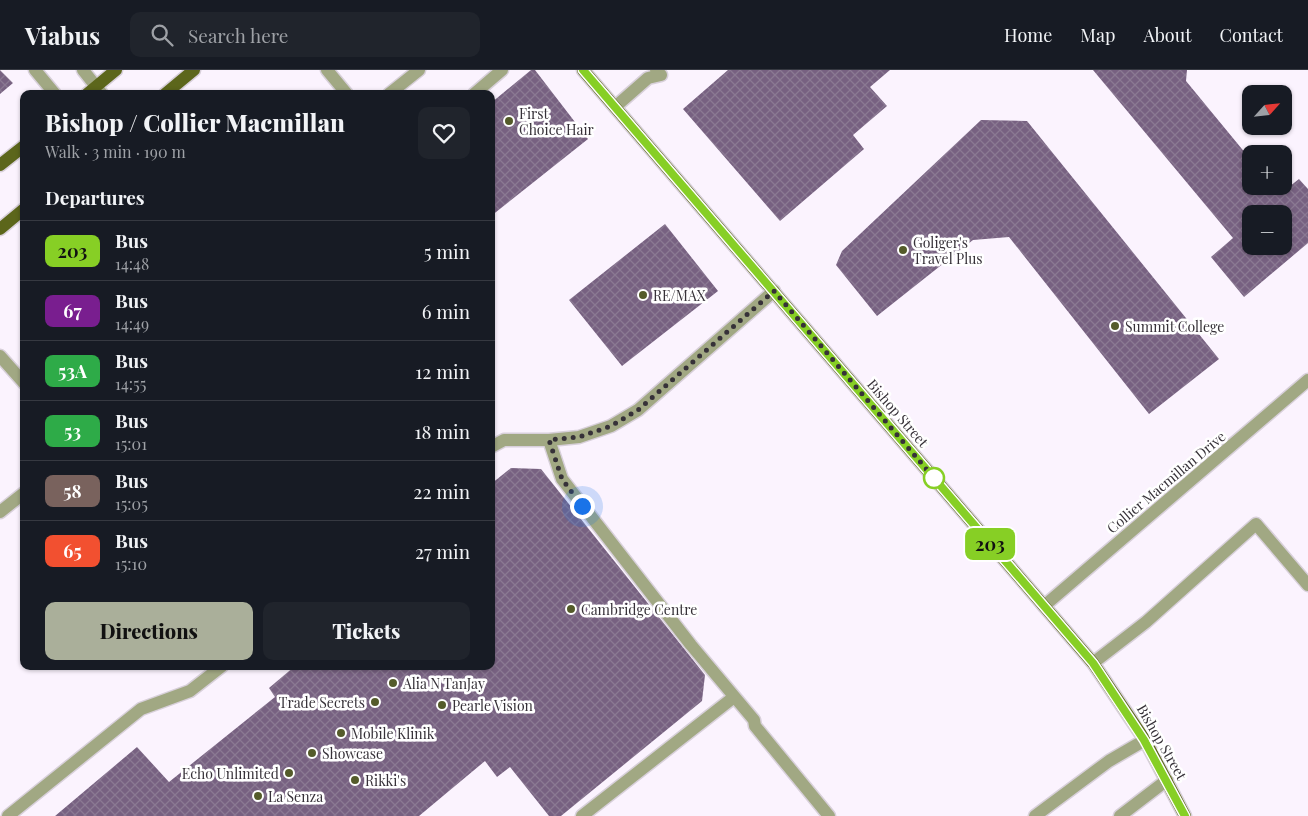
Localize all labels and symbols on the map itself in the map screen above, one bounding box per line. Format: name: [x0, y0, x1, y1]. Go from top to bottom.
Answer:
north arrow: [1242, 85, 1292, 135]
place label: First Choice Hair: [519, 104, 595, 139]
marker: First Choice Hair: [503, 115, 515, 127]
place label: Goliger's Travel Plus: [913, 233, 983, 268]
marker: Goliger's Travel Plus: [897, 244, 909, 256]
place label: RE/MAX: [653, 286, 706, 305]
marker: RE/MAX: [637, 289, 649, 301]
place label: Summit College: [1125, 317, 1224, 336]
marker: Summit College: [1109, 320, 1121, 332]
street label: Bishop Street: [863, 375, 933, 452]
street label: Collier Macmillan Drive: [1103, 427, 1229, 537]
unlabelled marker: [923, 467, 945, 489]
your location: [570, 494, 595, 519]
line badge: 203: [961, 528, 1019, 560]
place label: Cambridge Centre: [581, 600, 697, 619]
marker: Cambridge Centre: [565, 603, 577, 615]
place label: Alia N TanJay: [402, 674, 485, 693]
marker: Alia N TanJay: [387, 677, 399, 689]
place label: Trade Secrets: [279, 693, 365, 712]
marker: Trade Secrets: [369, 696, 381, 708]
place label: Pearle Vision: [452, 696, 534, 715]
marker: Pearle Vision: [436, 699, 448, 711]
street label: Bishop Street: [1133, 701, 1192, 784]
place label: Mobile Klinik: [351, 724, 435, 743]
marker: Mobile Klinik: [335, 727, 347, 739]
place label: Showcase: [322, 744, 383, 763]
marker: Showcase: [306, 747, 318, 759]
place label: Echo Unlimited: [182, 764, 279, 783]
marker: Echo Unlimited: [283, 767, 295, 779]
place label: Rikki's: [365, 771, 406, 790]
marker: Rikki's: [349, 774, 361, 786]
place label: La Senza: [268, 787, 323, 806]
marker: La Senza: [252, 790, 264, 802]

